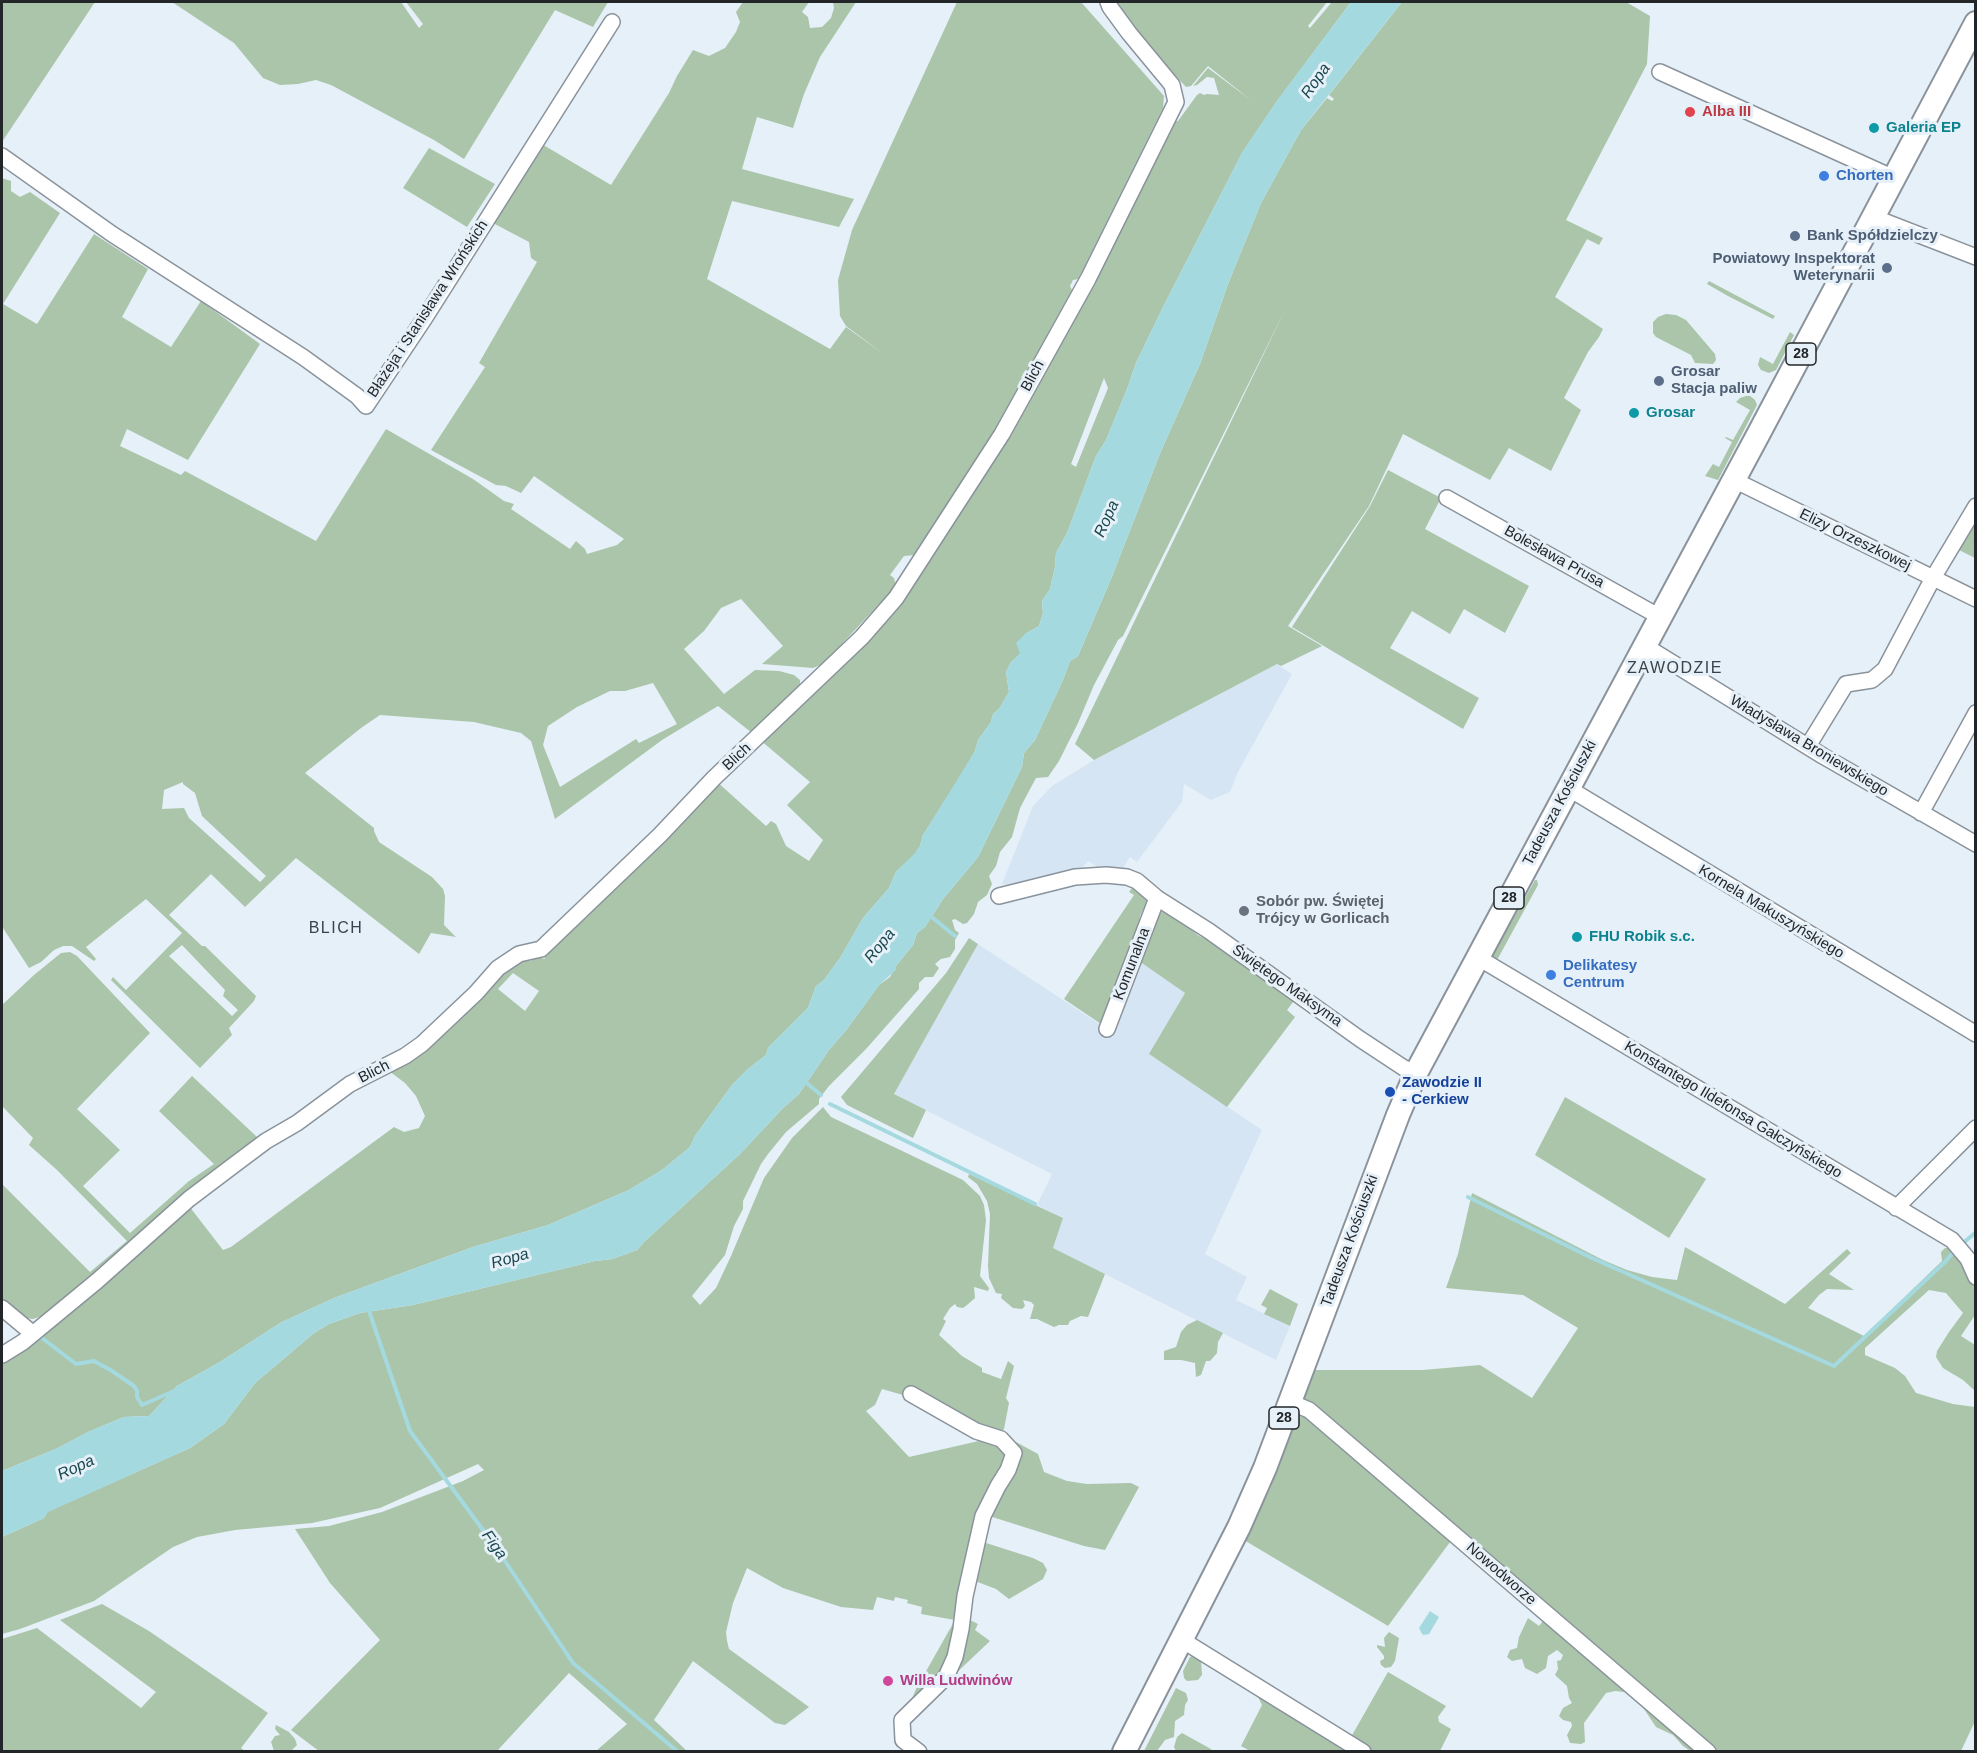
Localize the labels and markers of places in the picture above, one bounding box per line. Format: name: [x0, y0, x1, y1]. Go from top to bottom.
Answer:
place label: Alba III: [1702, 103, 1751, 121]
marker: Alba III: [1683, 105, 1697, 119]
place label: Galeria EP: [1886, 119, 1961, 137]
marker: Galeria EP: [1867, 121, 1881, 135]
place label: Chorten: [1836, 167, 1893, 185]
marker: Chorten: [1817, 169, 1831, 183]
place label: Bank Spółdzielczy: [1807, 227, 1938, 245]
marker: Bank Spółdzielczy: [1788, 229, 1802, 243]
place label: Powiatowy Inspektorat Weterynarii: [1712, 250, 1875, 285]
marker: Powiatowy Inspektorat Weterynarii: [1880, 261, 1894, 275]
place label: Grosar Stacja paliw: [1671, 363, 1757, 398]
marker: Grosar Stacja paliw: [1652, 374, 1666, 388]
place label: Grosar: [1646, 404, 1695, 422]
marker: Grosar: [1627, 406, 1641, 420]
place label: Sobór pw. Świętej Trójcy w Gorlicach: [1256, 893, 1389, 928]
marker: Sobór pw. Świętej Trójcy w Gorlicach: [1237, 904, 1251, 918]
place label: FHU Robik s.c.: [1589, 928, 1695, 946]
marker: FHU Robik s.c.: [1570, 930, 1584, 944]
place label: Delikatesy Centrum: [1563, 957, 1637, 992]
marker: Delikatesy Centrum: [1544, 968, 1558, 982]
place label: Zawodzie II - Cerkiew: [1402, 1074, 1482, 1109]
marker: Zawodzie II - Cerkiew: [1383, 1085, 1397, 1099]
place label: Willa Ludwinów: [900, 1672, 1012, 1690]
marker: Willa Ludwinów: [881, 1674, 895, 1688]

